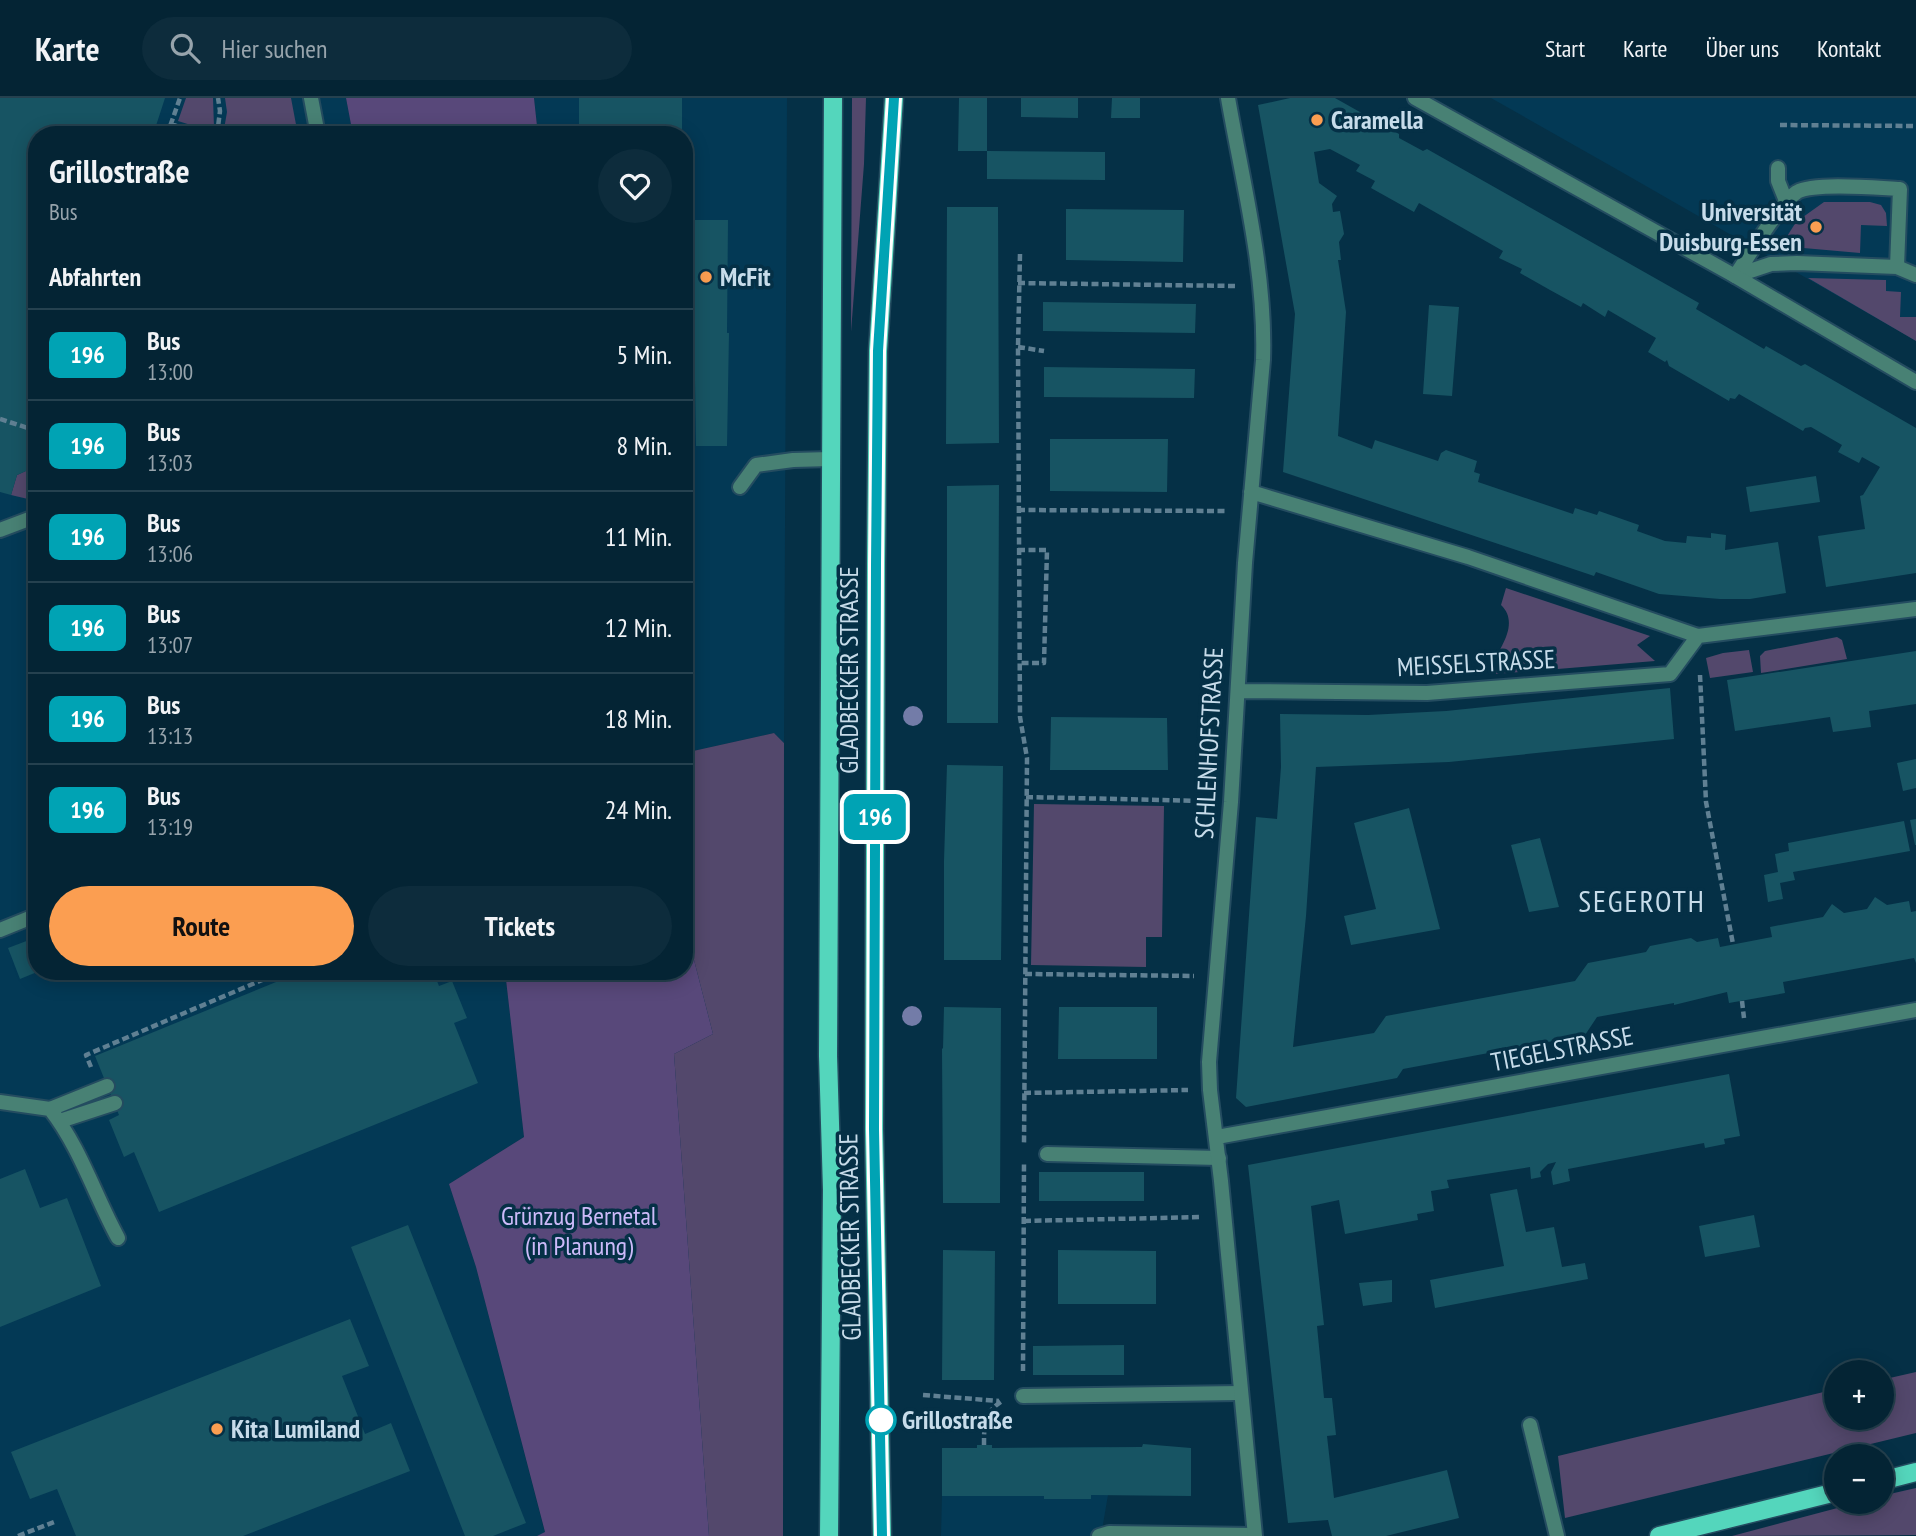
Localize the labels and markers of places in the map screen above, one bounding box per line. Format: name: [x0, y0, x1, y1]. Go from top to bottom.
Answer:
place label: Caramella: [1331, 103, 1424, 136]
marker: Caramella: [1309, 112, 1325, 128]
place label: Universität Duisburg-Essen: [1659, 195, 1802, 258]
marker: Universität Duisburg-Essen: [1808, 219, 1824, 235]
place label: McFit: [720, 260, 771, 293]
marker: McFit: [698, 269, 714, 285]
place label: Grillostraße: [902, 1403, 1013, 1436]
marker: Grillostraße: [866, 1405, 896, 1435]
place label: Kita Lumiland: [231, 1412, 360, 1445]
marker: Kita Lumiland: [209, 1421, 225, 1437]

